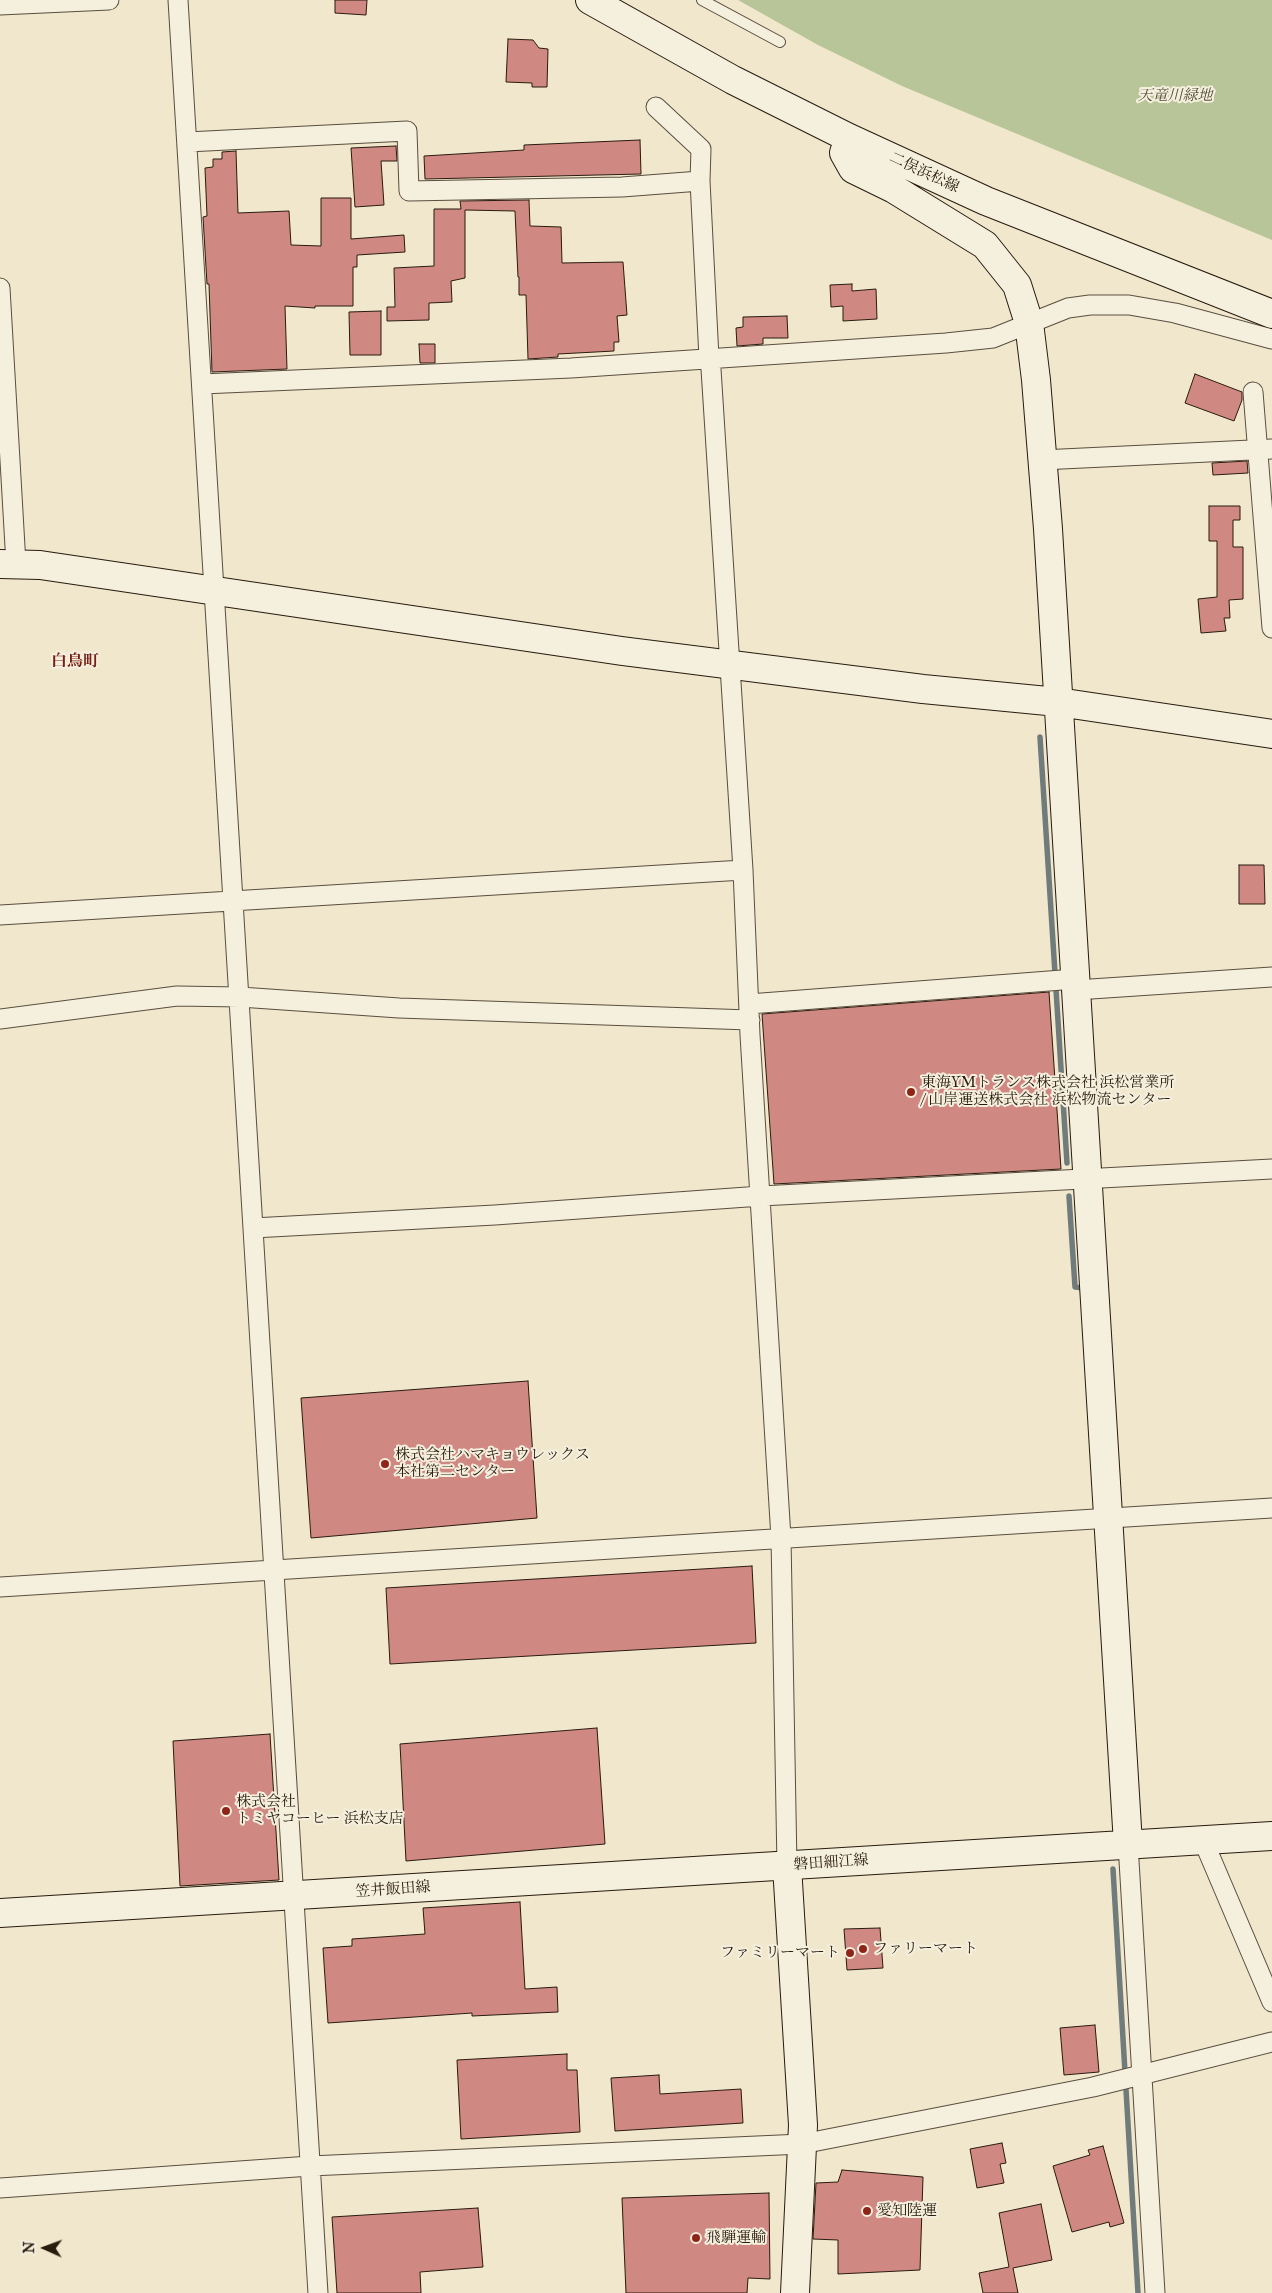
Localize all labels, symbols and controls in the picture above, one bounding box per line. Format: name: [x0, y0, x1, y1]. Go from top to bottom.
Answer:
park label: 天竜川緑地: [1138, 87, 1212, 105]
street label: 二俣浜松線: [886, 149, 962, 197]
district label: 白鳥町: [51, 652, 99, 672]
place label: 東海YMトランス株式会社 浜松営業所 / 山岸運送株式会社 浜松物流センター: [921, 1074, 1174, 1109]
marker: 東海YMトランス株式会社 浜松営業所 / 山岸運送株式会社 浜松物流センター: [905, 1086, 917, 1098]
place label: 株式会社ハマキョウレックス 本社第二センター: [395, 1446, 590, 1481]
marker: 株式会社ハマキョウレックス 本社第二センター: [379, 1458, 391, 1470]
place label: 株式会社 トミヤコーヒー 浜松支店: [236, 1793, 404, 1828]
marker: 株式会社 トミヤコーヒー 浜松支店: [220, 1805, 232, 1817]
street label: 磐田細江線: [793, 1851, 869, 1875]
street label: 笠井飯田線: [355, 1878, 431, 1902]
place label: ファリーマート: [873, 1940, 978, 1958]
marker: ファリーマート: [857, 1943, 869, 1955]
place label: ファミリーマート: [720, 1944, 840, 1962]
marker: ファミリーマート: [844, 1947, 856, 1959]
place label: 愛知陸運: [877, 2202, 937, 2220]
marker: 愛知陸運: [861, 2205, 873, 2217]
north arrow: [20, 2223, 70, 2273]
place label: 飛騨運輸: [706, 2229, 766, 2247]
marker: 飛騨運輸: [690, 2232, 702, 2244]
text: N: [21, 2241, 38, 2254]

